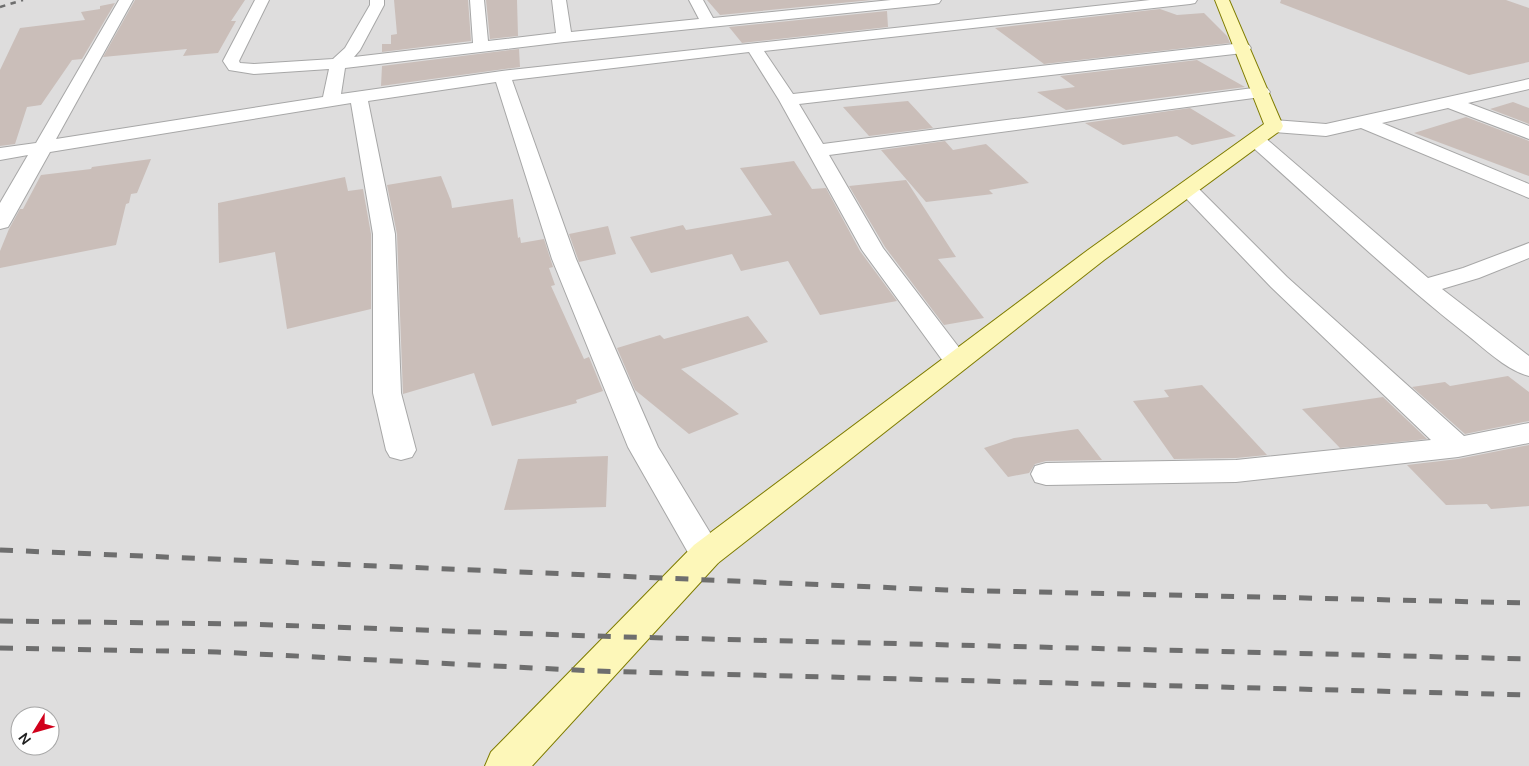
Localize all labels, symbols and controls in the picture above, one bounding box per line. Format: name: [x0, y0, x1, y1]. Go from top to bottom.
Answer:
north arrow: [10, 706, 60, 756]
text: N: [14, 729, 35, 749]

